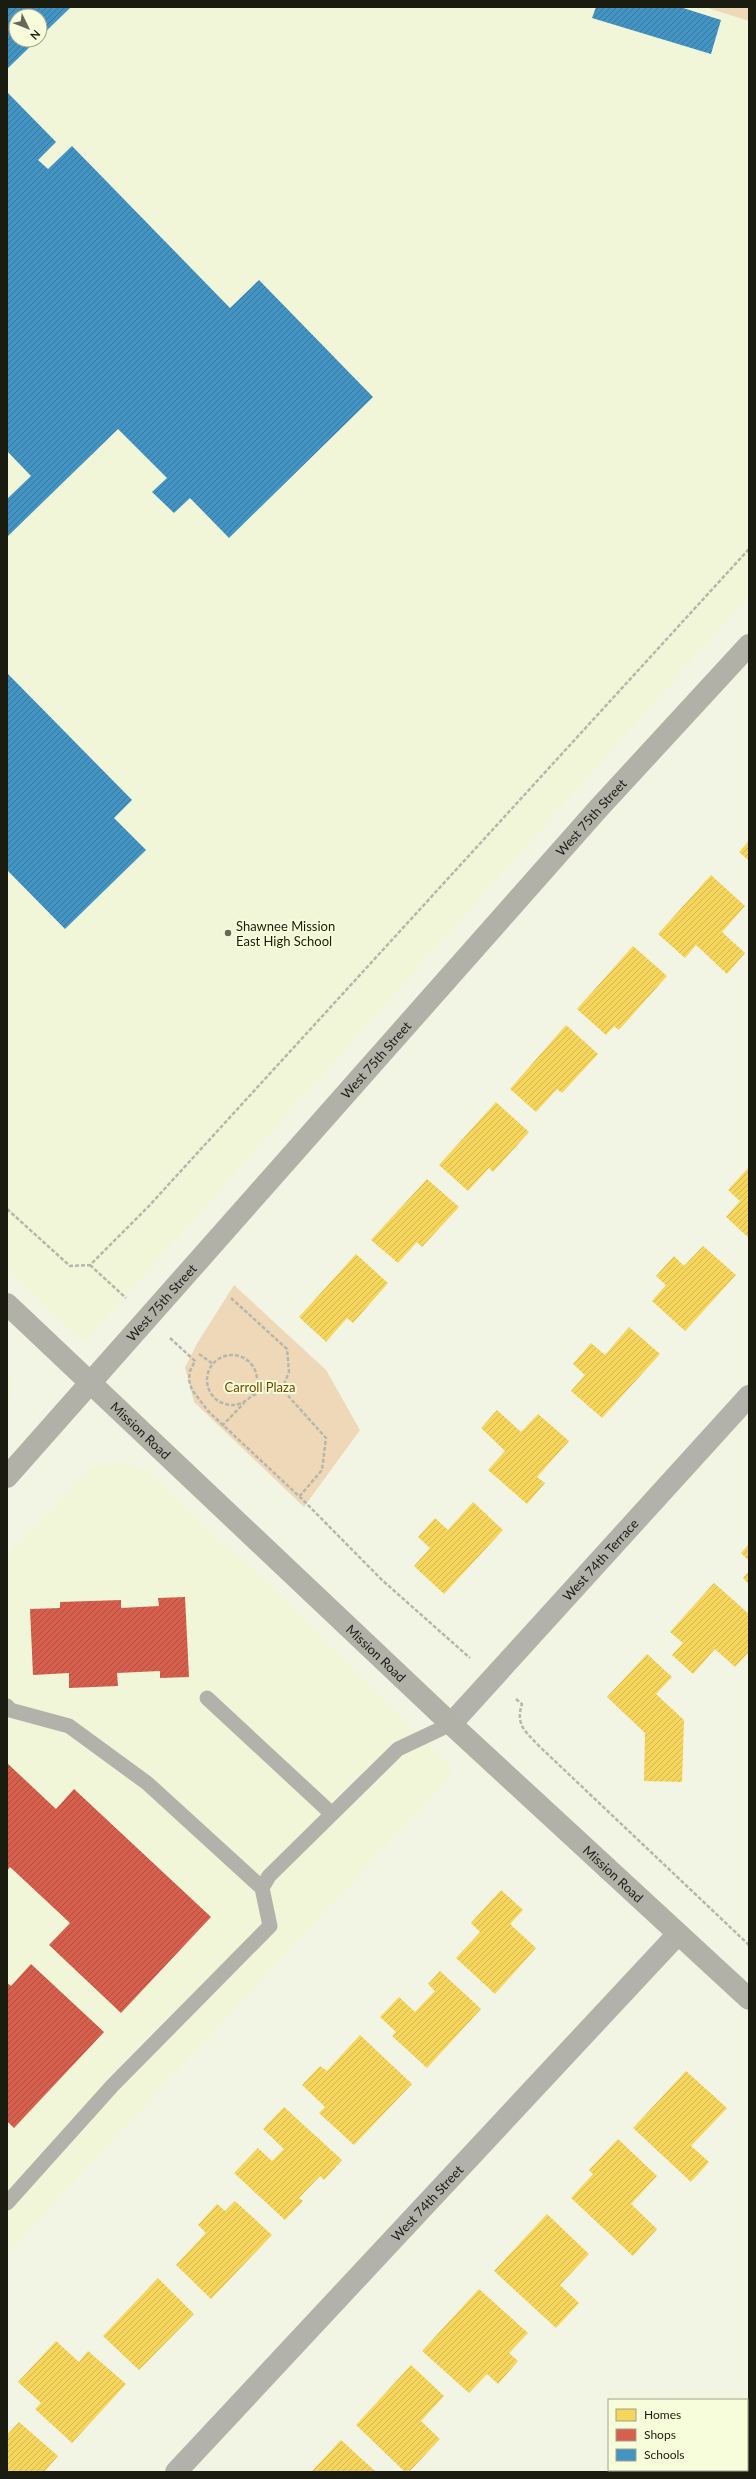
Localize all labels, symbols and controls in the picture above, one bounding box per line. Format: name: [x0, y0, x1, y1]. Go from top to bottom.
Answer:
north arrow: [8, 8, 48, 48]
text: N: [28, 28, 43, 43]
street label: West 75th Street: [552, 775, 630, 859]
place label: Shawnee Mission East High School: [236, 918, 335, 949]
marker: Shawnee Mission East High School: [223, 928, 233, 938]
street label: West 75th Street: [338, 1018, 415, 1102]
street label: West 75th Street: [123, 1260, 200, 1344]
park label: Carroll Plaza: [225, 1379, 295, 1395]
street label: Mission Road: [107, 1398, 174, 1462]
street label: West 74th Terrace: [559, 1515, 642, 1604]
street label: Mission Road: [343, 1621, 409, 1685]
street label: Mission Road: [580, 1842, 647, 1906]
street label: West 74th Street: [388, 2161, 467, 2244]
legend: [608, 2399, 748, 2471]
text: Homes: [644, 2407, 681, 2422]
text: Shops: [644, 2427, 676, 2442]
text: Schools: [644, 2447, 685, 2462]

